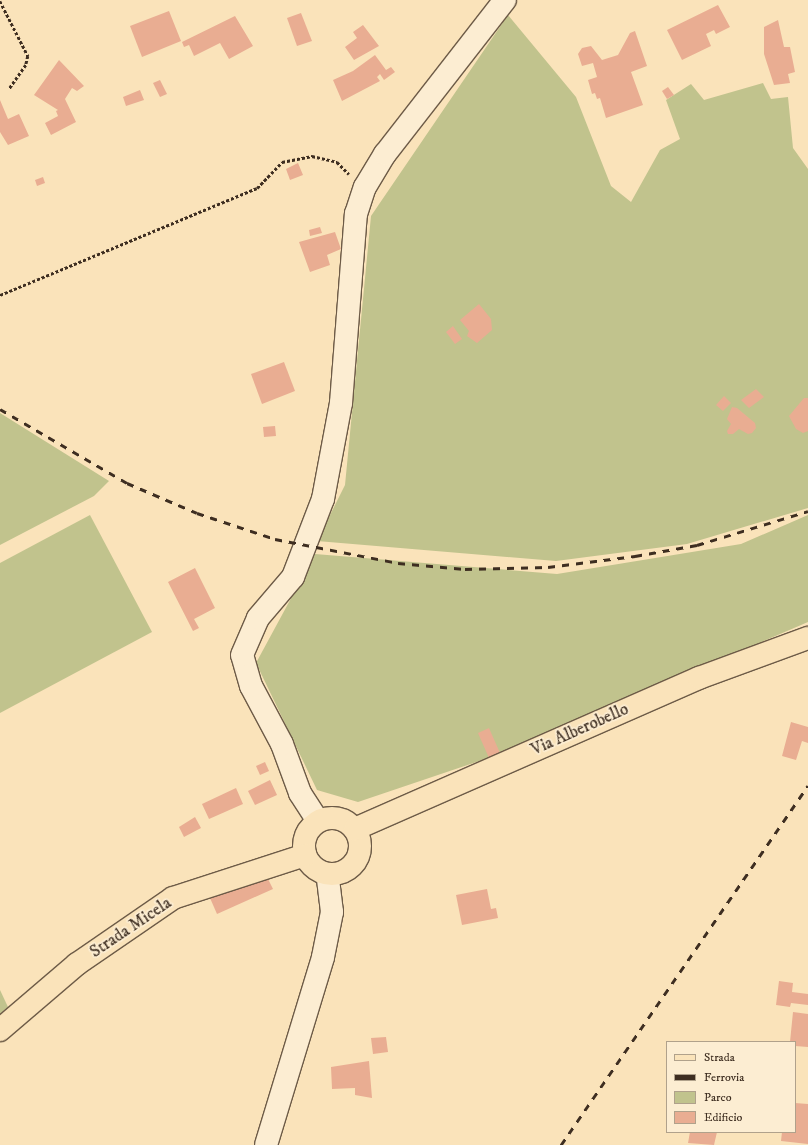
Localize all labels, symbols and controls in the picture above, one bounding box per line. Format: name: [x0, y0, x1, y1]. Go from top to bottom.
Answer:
street label: Via Alberobello: [528, 699, 632, 761]
street label: Strada Micela: [86, 893, 176, 963]
legend: [666, 1041, 796, 1133]
text: Strada: [704, 1050, 735, 1065]
text: Ferrovia: [704, 1070, 744, 1085]
text: Parco: [704, 1090, 732, 1105]
text: Edificio: [704, 1110, 742, 1125]

